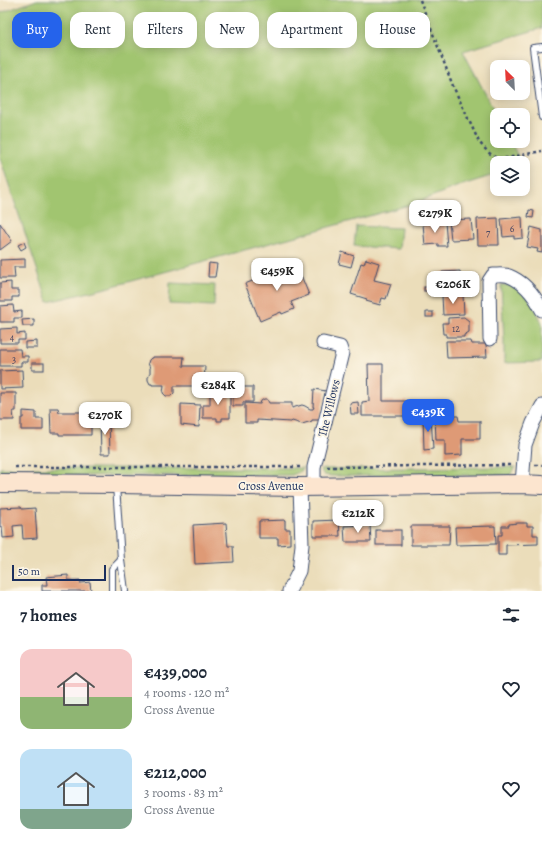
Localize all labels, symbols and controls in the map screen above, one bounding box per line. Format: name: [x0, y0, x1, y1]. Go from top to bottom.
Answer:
chip: Buy: [12, 12, 62, 48]
chip: Rent: [70, 12, 125, 48]
chip: Filters: [133, 12, 197, 48]
chip: New: [205, 12, 259, 48]
chip: Apartment: [267, 12, 357, 48]
chip: House: [365, 12, 430, 48]
north arrow: [490, 60, 530, 100]
map controls: [490, 60, 530, 196]
button: locate: [490, 108, 530, 148]
button: layers: [490, 156, 530, 196]
pin: €279K: [407, 200, 463, 234]
text: €279K: [418, 204, 452, 221]
house number: 6: [510, 222, 515, 235]
house number: 7: [486, 226, 491, 239]
pin: €459K: [249, 258, 305, 292]
text: €459K: [260, 262, 294, 279]
pin: €206K: [425, 271, 481, 305]
text: €206K: [436, 275, 470, 292]
house number: 12: [452, 322, 460, 335]
house number: 4: [10, 331, 15, 344]
house number: 3: [12, 353, 16, 366]
pin: €284K: [190, 372, 246, 406]
text: €284K: [201, 376, 235, 393]
street label: The Willows: [314, 377, 344, 438]
pin: €439K: [400, 399, 456, 433]
pin: €270K: [77, 402, 133, 436]
text: €439K: [411, 403, 445, 420]
text: €270K: [88, 406, 122, 423]
street label: Cross Avenue: [238, 478, 304, 494]
pin: €212K: [330, 500, 386, 534]
text: €212K: [341, 504, 375, 521]
scale bar: [12, 563, 106, 582]
text: 50 m: [18, 564, 40, 579]
text: 7 homes: [20, 604, 77, 627]
icon: filters: [500, 604, 522, 626]
text: €439,000: [144, 661, 207, 684]
icon: home: [52, 665, 100, 713]
icon: heart: [500, 678, 522, 700]
text: 4 rooms · 120 m²: [144, 684, 229, 701]
text: Cross Avenue: [144, 701, 215, 718]
text: €212,000: [144, 761, 207, 784]
icon: home: [52, 765, 100, 813]
icon: heart: [500, 778, 522, 800]
text: 3 rooms · 83 m²: [144, 784, 223, 801]
text: Cross Avenue: [144, 801, 215, 818]

